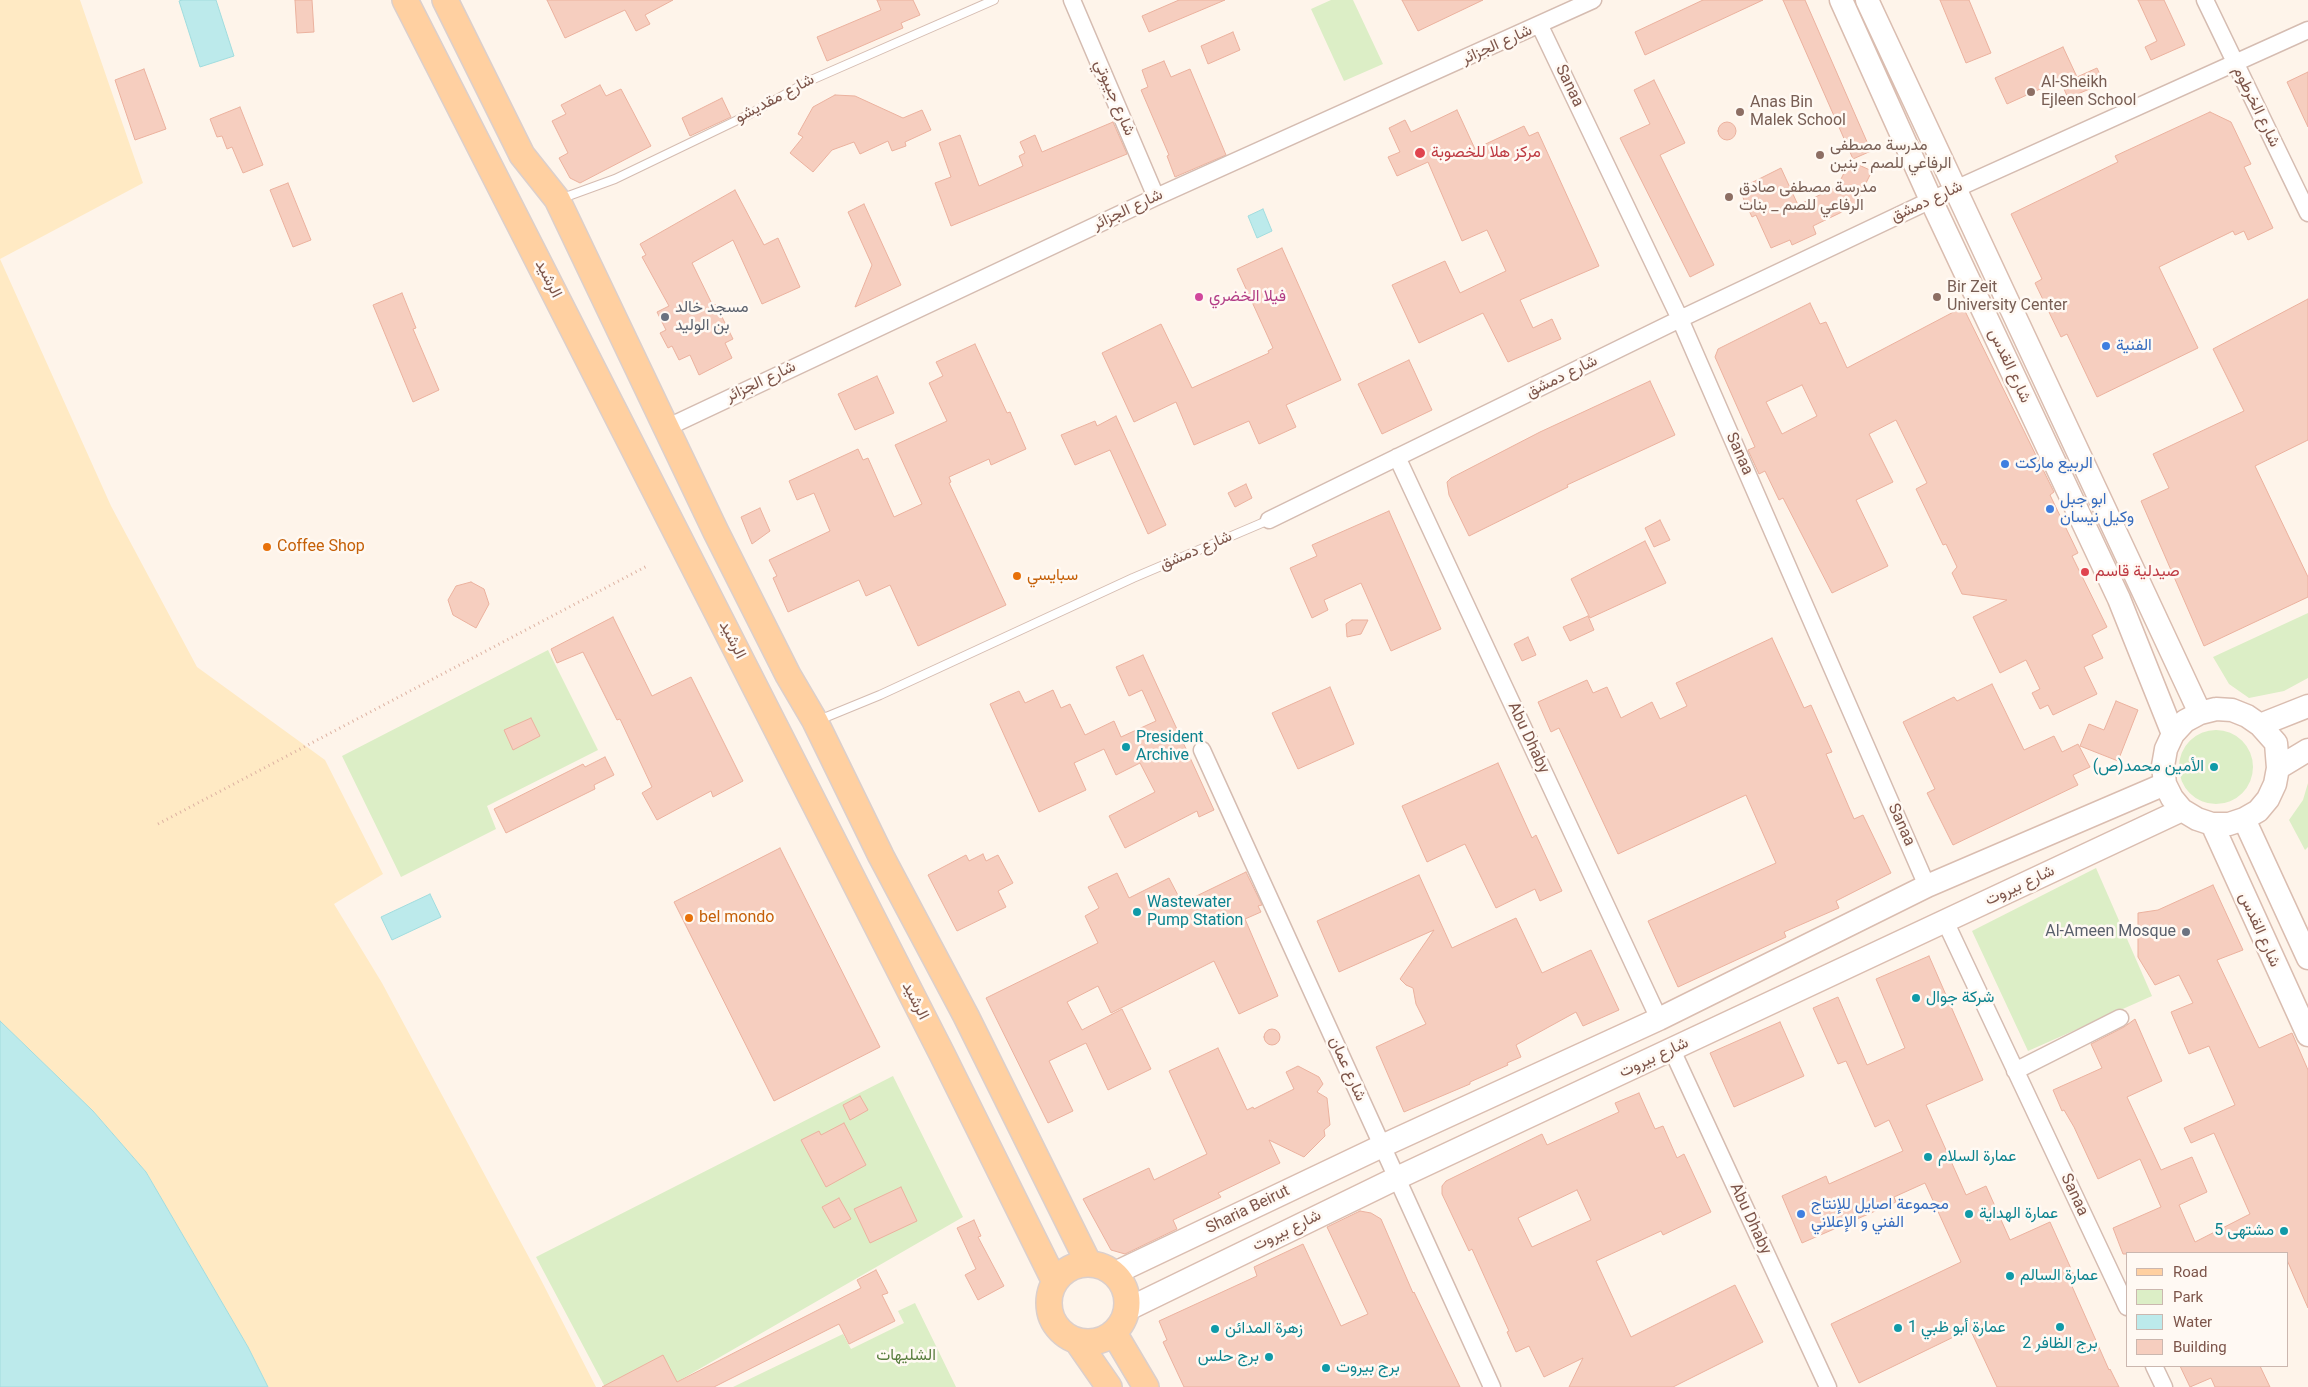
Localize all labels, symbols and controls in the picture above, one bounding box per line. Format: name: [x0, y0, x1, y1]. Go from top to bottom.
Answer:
street label: شارع الجزائر: [1459, 21, 1535, 69]
street label: شارع جيبوتي: [1089, 57, 1139, 139]
street label: Sanaa: [1551, 62, 1587, 110]
street label: شارع الخرطوم: [2228, 64, 2284, 150]
street label: شارع مقديشو: [732, 70, 818, 128]
place label: Al-Sheikh Ejleen School: [2041, 73, 2136, 111]
marker: Al-Sheikh Ejleen School: [2025, 86, 2037, 98]
place label: Anas Bin Malek School: [1750, 93, 1846, 131]
marker: Anas Bin Malek School: [1734, 106, 1746, 118]
place label: مدرسة مصطفى الرفاعي للصم - بنين: [1830, 136, 1952, 174]
place label: مركز هلا للخصوبة: [1431, 143, 1541, 163]
marker: مركز هلا للخصوبة: [1413, 146, 1427, 160]
marker: مدرسة مصطفى الرفاعي للصم - بنين: [1814, 149, 1826, 161]
street label: شارع دمشق: [1888, 177, 1966, 227]
place label: مدرسة مصطفى صادق الرفاعي للصم _ بنات: [1739, 178, 1877, 216]
street label: شارع الجزائر: [1090, 185, 1166, 235]
marker: مدرسة مصطفى صادق الرفاعي للصم _ بنات: [1723, 191, 1735, 203]
street label: الرشيد: [530, 257, 566, 301]
place label: Bir Zeit University Center: [1947, 278, 2067, 316]
place label: فيلا الخضري: [1209, 287, 1286, 307]
marker: فيلا الخضري: [1193, 291, 1205, 303]
marker: Bir Zeit University Center: [1931, 291, 1943, 303]
place label: مسجد خالد بن الوليد: [675, 298, 748, 336]
marker: مسجد خالد بن الوليد: [659, 311, 671, 323]
street label: شارع القدس: [1983, 326, 2035, 406]
place label: الفنية: [2116, 336, 2152, 356]
marker: الفنية: [2100, 340, 2112, 352]
street label: شارع دمشق: [1523, 352, 1601, 402]
street label: شارع الجزائر: [723, 357, 799, 407]
street label: Sanaa: [1721, 430, 1757, 478]
place label: الربيع ماركت: [2015, 454, 2093, 474]
marker: الربيع ماركت: [1999, 458, 2011, 470]
place label: ابو جبل وكيل نيسان: [2060, 490, 2134, 528]
marker: ابو جبل وكيل نيسان: [2044, 503, 2056, 515]
street label: شارع دمشق: [1157, 527, 1235, 575]
place label: Coffee Shop: [277, 537, 365, 557]
marker: Coffee Shop: [261, 541, 273, 553]
place label: صيدلية قاسم: [2095, 562, 2180, 582]
place label: سبايسي: [1027, 566, 1078, 586]
marker: صيدلية قاسم: [2079, 566, 2091, 578]
marker: سبايسي: [1011, 570, 1023, 582]
street label: الرشيد: [714, 618, 750, 662]
street label: Abu Dhaby: [1503, 699, 1553, 777]
place label: President Archive: [1136, 728, 1204, 766]
marker: President Archive: [1120, 741, 1132, 753]
place label: الأمين محمد(ص): [2093, 757, 2204, 777]
marker: الأمين محمد(ص): [2208, 761, 2220, 773]
street label: Sanaa: [1883, 801, 1919, 849]
street label: شارع بيروت: [1982, 862, 2058, 910]
street label: شارع القدس: [2234, 890, 2284, 970]
place label: Wastewater Pump Station: [1147, 893, 1243, 931]
marker: Wastewater Pump Station: [1131, 906, 1143, 918]
place label: bel mondo: [699, 908, 774, 928]
marker: bel mondo: [683, 912, 695, 924]
place label: Al-Ameen Mosque: [2045, 922, 2176, 942]
marker: Al-Ameen Mosque: [2180, 926, 2192, 938]
street label: الرشيد: [897, 979, 933, 1023]
place label: شركة جوال: [1926, 988, 1994, 1008]
marker: شركة جوال: [1910, 992, 1922, 1004]
street label: شارع عمان: [1324, 1034, 1370, 1104]
street label: شارع بيروت: [1616, 1034, 1692, 1082]
place label: عمارة السلام: [1938, 1147, 2016, 1167]
marker: عمارة السلام: [1922, 1151, 1934, 1163]
street label: Sanaa: [2056, 1171, 2092, 1219]
street label: Abu Dhaby: [1725, 1180, 1775, 1258]
street label: Sharia Beirut: [1203, 1181, 1293, 1239]
place label: مجموعة اصايل للإنتاج الفني و الإعلاني: [1811, 1195, 1949, 1233]
place label: عمارة الهداية: [1979, 1204, 2058, 1224]
street label: شارع بيروت: [1249, 1206, 1325, 1256]
marker: مجموعة اصايل للإنتاج الفني و الإعلاني: [1795, 1208, 1807, 1220]
marker: عمارة الهداية: [1963, 1208, 1975, 1220]
place label: مشتهى 5: [2214, 1221, 2274, 1241]
marker: مشتهى 5: [2278, 1225, 2290, 1237]
legend: [2126, 1252, 2288, 1367]
text: Road: [2173, 1263, 2207, 1281]
place label: عمارة السالم: [2020, 1266, 2098, 1286]
marker: عمارة السالم: [2004, 1270, 2016, 1282]
text: Park: [2173, 1288, 2203, 1306]
text: Water: [2173, 1313, 2212, 1331]
place label: عمارة أبو ظبي 1: [1908, 1318, 2006, 1338]
place label: زهرة المدائن: [1225, 1319, 1303, 1339]
marker: برج الظافر 2: [2054, 1321, 2066, 1333]
marker: عمارة أبو ظبي 1: [1892, 1322, 1904, 1334]
marker: زهرة المدائن: [1209, 1323, 1221, 1335]
place label: برج الظافر 2: [2022, 1334, 2098, 1354]
text: Building: [2173, 1338, 2227, 1356]
park label: الشليهات: [876, 1346, 936, 1366]
place label: برج حلس: [1198, 1347, 1259, 1367]
marker: برج حلس: [1263, 1351, 1275, 1363]
place label: برج بيروت: [1336, 1358, 1400, 1378]
marker: برج بيروت: [1320, 1362, 1332, 1374]

